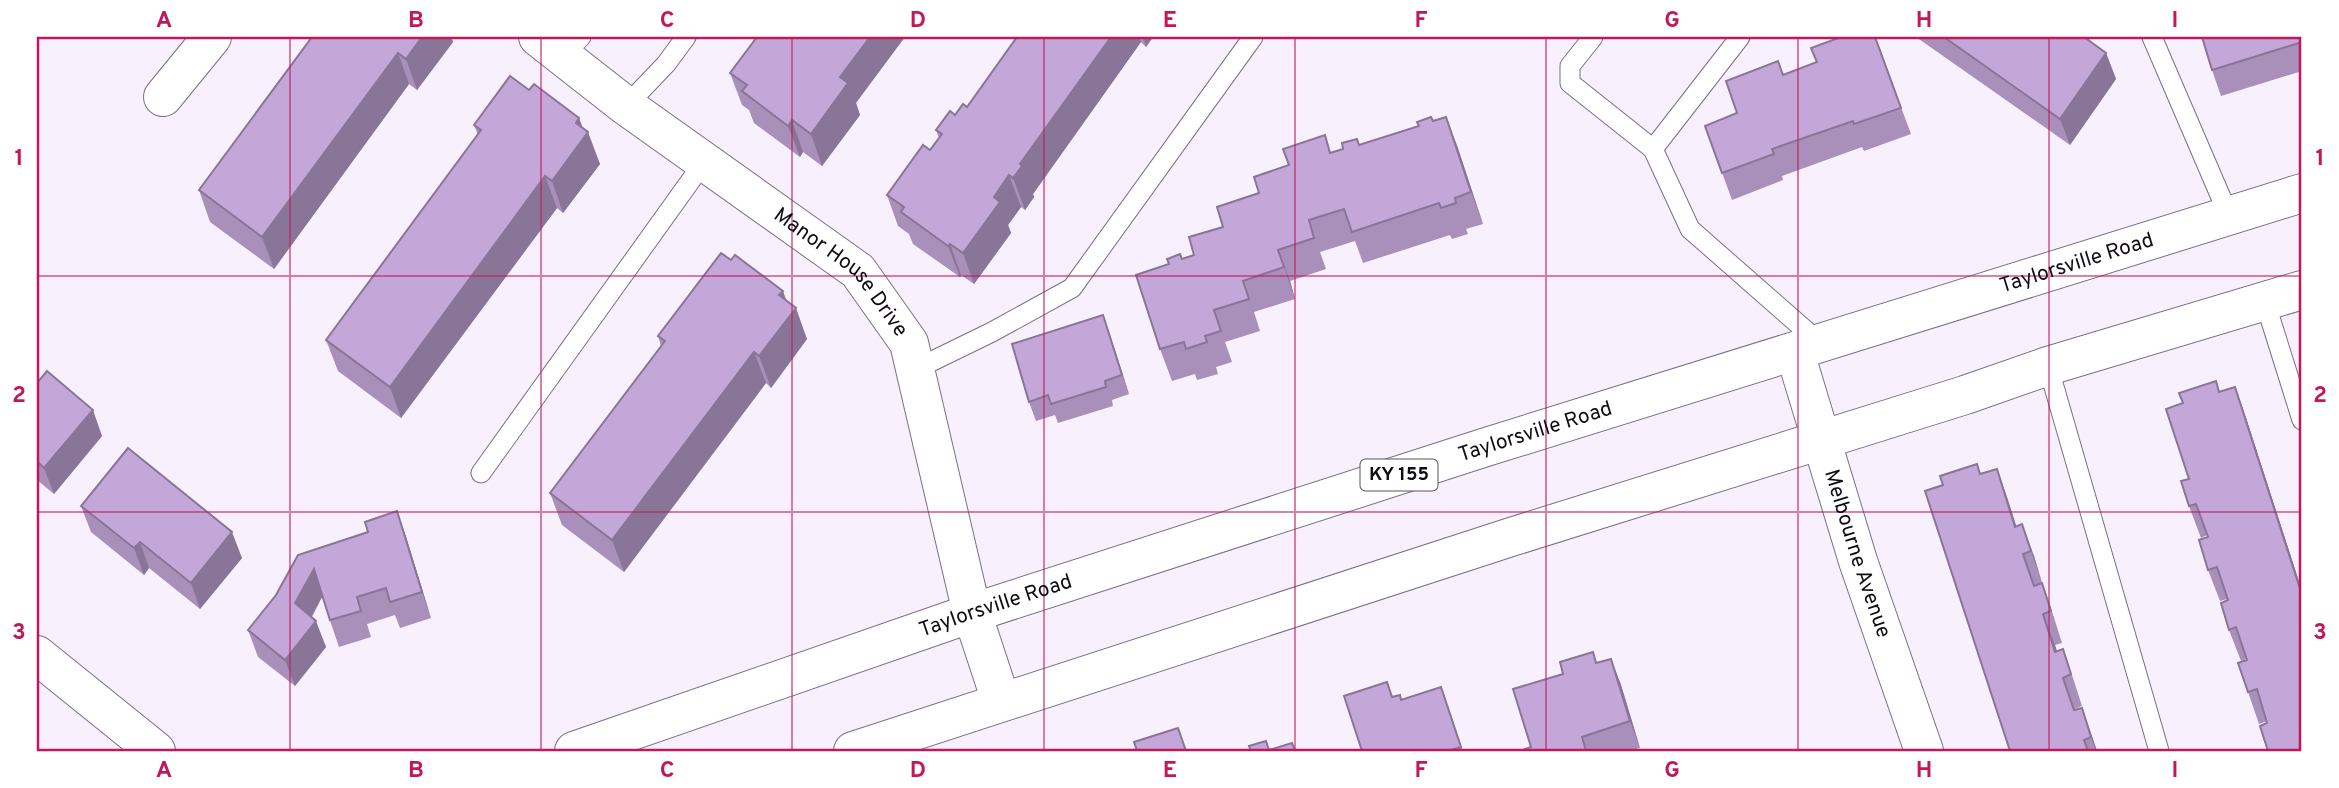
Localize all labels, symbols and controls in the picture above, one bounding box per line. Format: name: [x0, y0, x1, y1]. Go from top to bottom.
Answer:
text: A: [156, 7, 172, 36]
text: B: [408, 7, 424, 36]
text: C: [660, 7, 674, 36]
text: D: [910, 7, 926, 36]
text: E: [1163, 7, 1177, 36]
text: F: [1414, 7, 1428, 36]
text: G: [1664, 7, 1680, 36]
text: H: [1916, 7, 1932, 36]
text: I: [2172, 7, 2178, 36]
text: 1: [14, 145, 24, 174]
text: 1: [2315, 145, 2325, 174]
street label: Manor House Drive: [768, 202, 914, 342]
street label: Taylorsville Road: [1996, 227, 2157, 300]
text: 2: [12, 382, 26, 411]
text: 2: [2313, 382, 2327, 411]
street label: Taylorsville Road: [1455, 395, 1616, 469]
road number: KY 155: [1360, 460, 1438, 490]
street label: Melbourne Avenue: [1818, 466, 1897, 641]
street label: Taylorsville Road: [916, 568, 1076, 644]
text: 3: [12, 619, 26, 648]
text: 3: [2313, 619, 2327, 648]
text: A: [156, 757, 172, 786]
text: B: [408, 757, 424, 786]
text: C: [660, 757, 674, 786]
text: D: [910, 757, 926, 786]
text: E: [1163, 757, 1177, 786]
text: F: [1414, 757, 1428, 786]
text: G: [1664, 757, 1680, 786]
text: H: [1916, 757, 1932, 786]
text: I: [2172, 757, 2178, 786]

